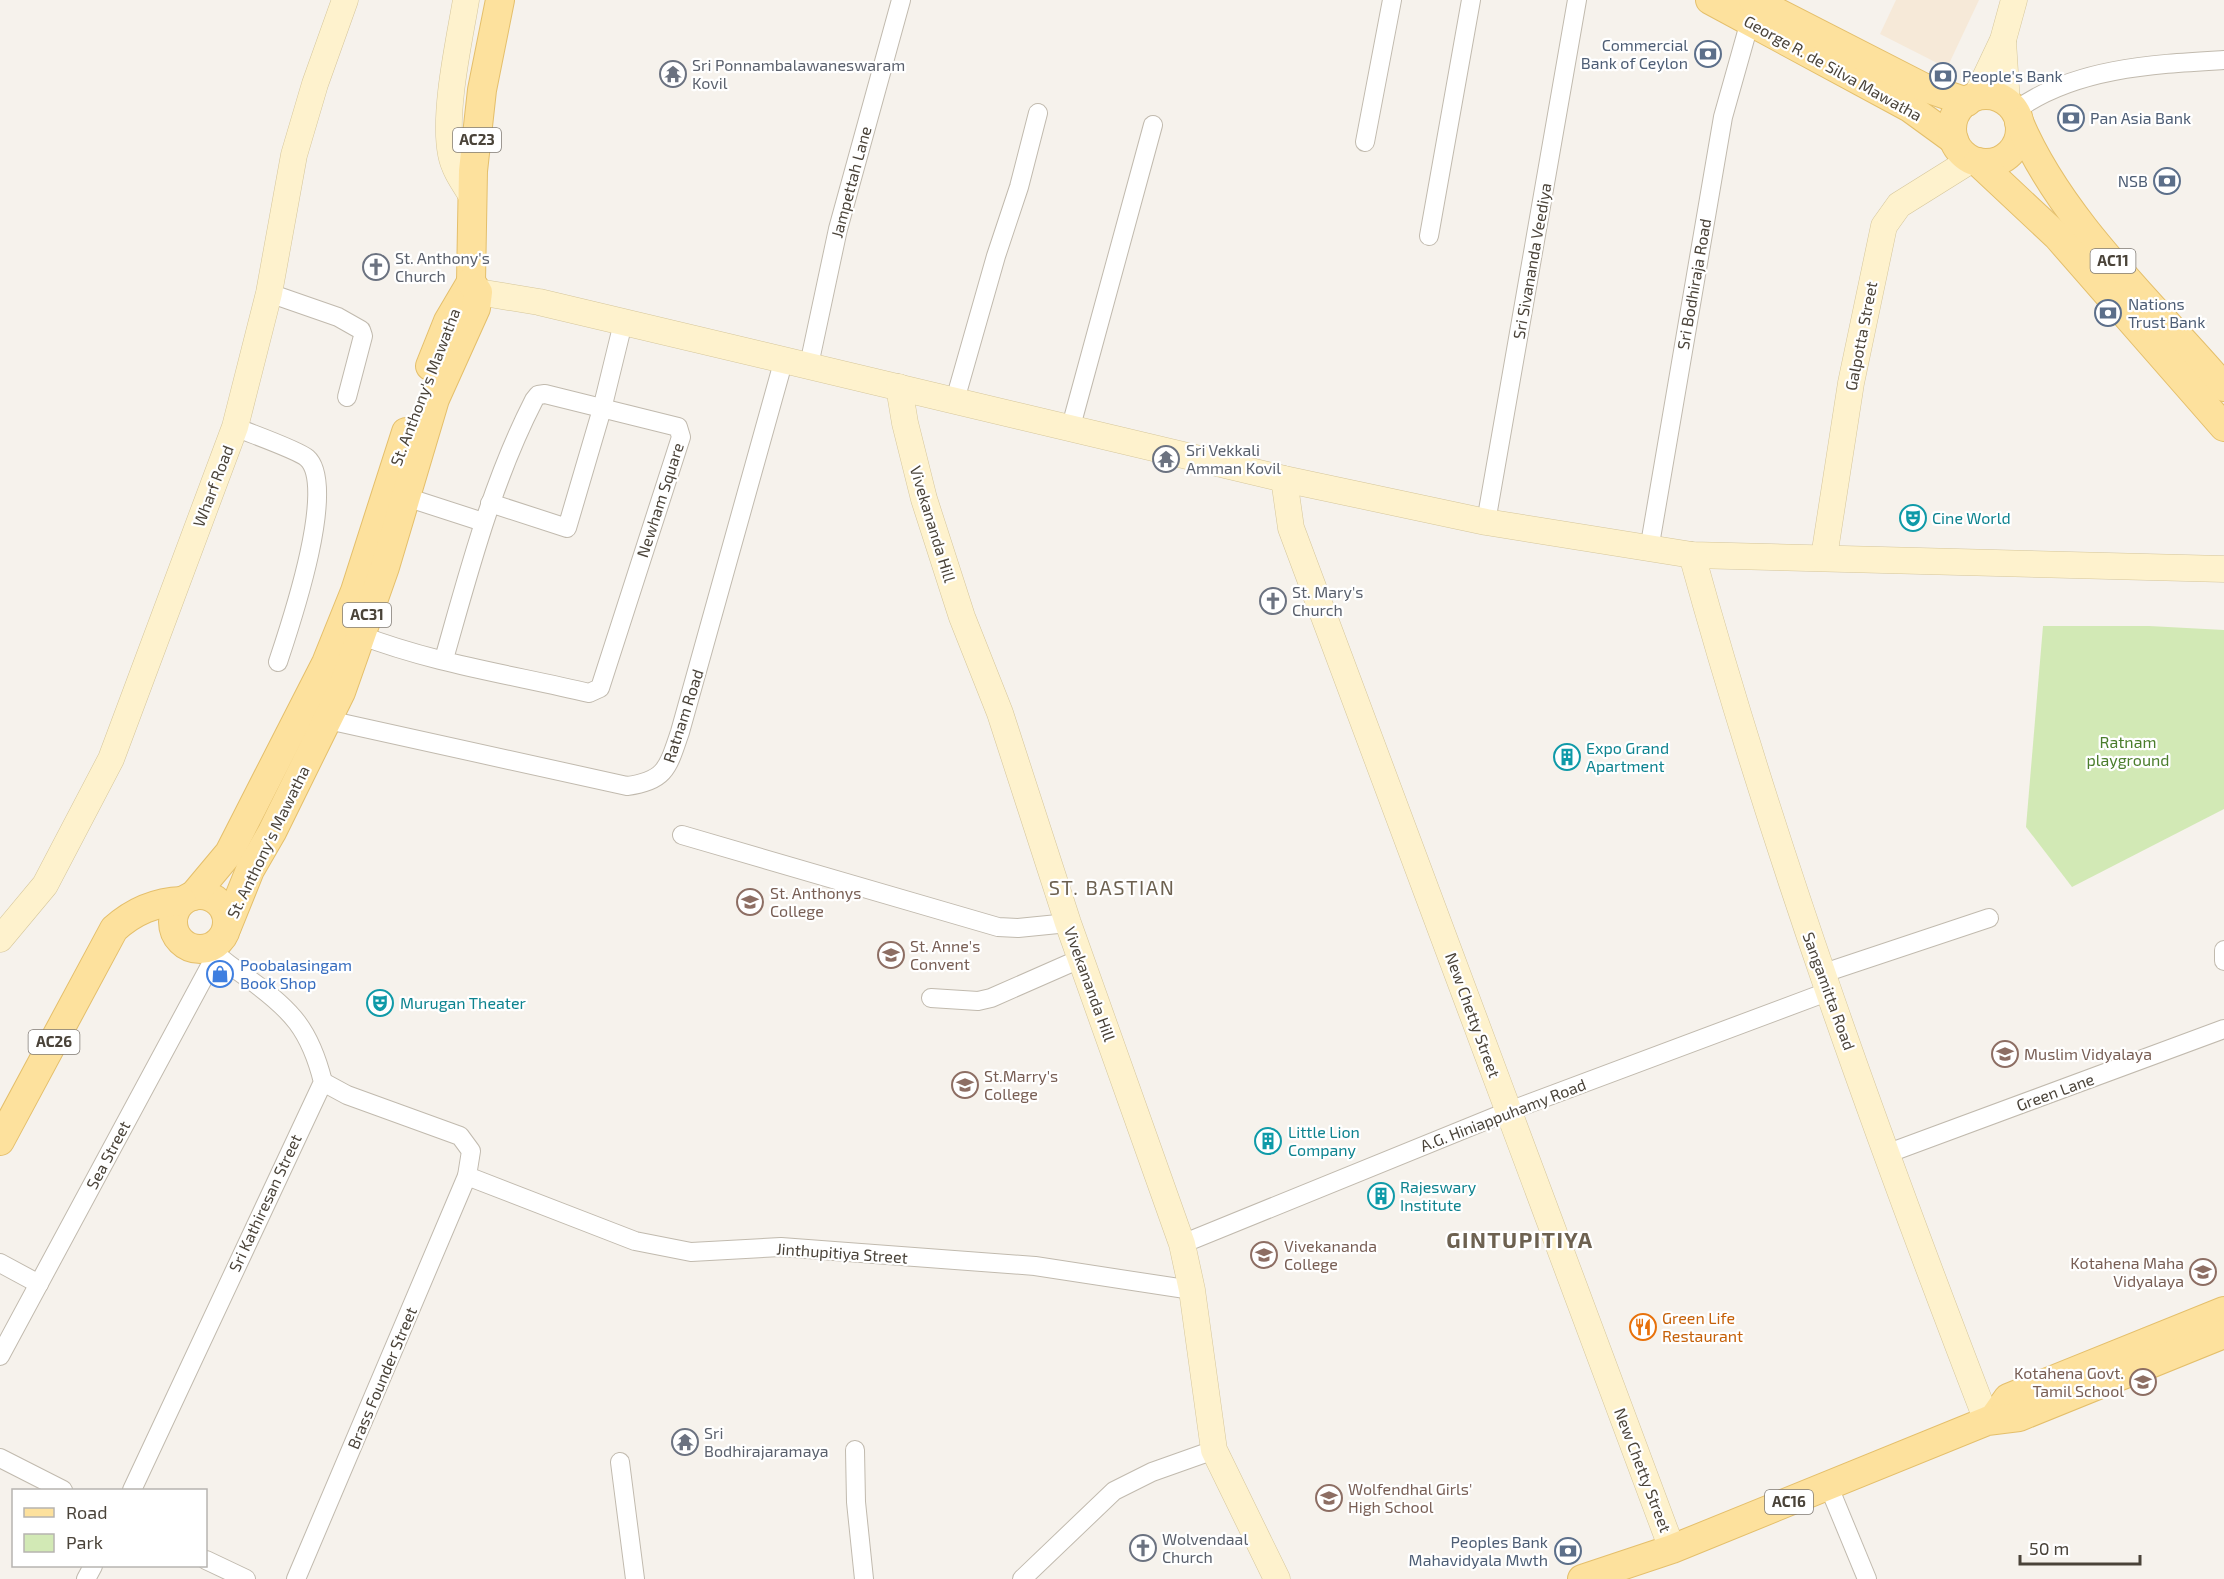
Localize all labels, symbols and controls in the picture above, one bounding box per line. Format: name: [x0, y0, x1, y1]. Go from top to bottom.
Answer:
street label: George R. de Silva Mawatha: [1741, 11, 1926, 124]
place label: Commercial Bank of Ceylon: [1581, 35, 1688, 72]
bank icon: Commercial Bank of Ceylon: [1693, 39, 1723, 69]
place label: Sri Ponnambalawaneswaram Kovil: [692, 55, 905, 92]
temple icon: Sri Ponnambalawaneswaram Kovil: [658, 59, 688, 89]
bank icon: People's Bank: [1928, 61, 1958, 91]
place label: People's Bank: [1962, 66, 2063, 85]
bank icon: Pan Asia Bank: [2056, 103, 2086, 133]
place label: Pan Asia Bank: [2090, 108, 2191, 127]
street label: Jampettah Lane: [826, 124, 875, 240]
road number: AC23: [453, 128, 501, 152]
bank icon: NSB: [2152, 166, 2182, 196]
place label: NSB: [2118, 171, 2148, 190]
street label: Sri Sivananda Veediya: [1508, 181, 1555, 340]
street label: Sri Bodhiraja Road: [1673, 217, 1715, 351]
place label: St. Anthony's Church: [395, 248, 490, 285]
road number: AC11: [2090, 249, 2136, 273]
church icon: St. Anthony's Church: [361, 252, 391, 282]
street label: Galpotta Street: [1841, 280, 1880, 392]
place label: Nations Trust Bank: [2128, 294, 2205, 331]
bank icon: Nations Trust Bank: [2093, 298, 2123, 328]
street label: St. Anthony's Mawatha: [386, 305, 463, 468]
street label: Newham Square: [632, 440, 687, 560]
place label: Sri Vekkali Amman Kovil: [1186, 440, 1281, 477]
street label: Wharf Road: [188, 442, 237, 529]
temple icon: Sri Vekkali Amman Kovil: [1151, 444, 1181, 474]
street label: Vivekananda Hill: [907, 463, 960, 585]
theatre icon: Cine World: [1898, 503, 1928, 533]
place label: Cine World: [1932, 508, 2011, 527]
place label: St. Mary's Church: [1292, 582, 1363, 619]
church icon: St. Mary's Church: [1258, 586, 1288, 616]
road number: AC31: [343, 603, 391, 627]
street label: Ratnam Road: [658, 667, 707, 765]
park label: Ratnam playground: [2086, 732, 2170, 769]
place label: Expo Grand Apartment: [1586, 738, 1669, 775]
building icon: Expo Grand Apartment: [1552, 742, 1582, 772]
street label: St. Anthony's Mawatha: [222, 762, 313, 921]
district label: ST. BASTIAN: [1049, 875, 1175, 899]
place label: St. Anthonys College: [770, 883, 861, 920]
school or university icon: St. Anthonys College: [735, 887, 765, 917]
street label: Vivekananda Hill: [1061, 924, 1120, 1044]
street label: Sangamitta Road: [1799, 929, 1860, 1052]
place label: St. Anne's Convent: [910, 936, 980, 973]
school or university icon: St. Anne's Convent: [876, 940, 906, 970]
street label: New Chetty Street: [1442, 950, 1505, 1080]
place label: Poobalasingam Book Shop: [240, 955, 352, 992]
shop icon: Poobalasingam Book Shop: [205, 959, 235, 989]
theatre icon: Murugan Theater: [365, 988, 395, 1018]
place label: Murugan Theater: [400, 993, 526, 1012]
road number: AC26: [28, 1030, 80, 1054]
school or university icon: Muslim Vidyalaya: [1990, 1039, 2020, 1069]
place label: Muslim Vidyalaya: [2024, 1044, 2152, 1063]
place label: St.Marry's College: [984, 1066, 1058, 1103]
street label: Green Lane: [2013, 1069, 2096, 1114]
school or university icon: St.Marry's College: [950, 1070, 980, 1100]
street label: A.G. Hiniappuhamy Road: [1417, 1074, 1588, 1155]
street label: Sea Street: [82, 1117, 133, 1192]
place label: Little Lion Company: [1288, 1122, 1360, 1159]
building icon: Little Lion Company: [1253, 1126, 1283, 1156]
street label: Sri Kathiresan Street: [224, 1131, 305, 1275]
place label: Rajeswary Institute: [1400, 1177, 1477, 1214]
building icon: Rajeswary Institute: [1366, 1181, 1396, 1211]
district label: GINTUPITIYA: [1446, 1226, 1594, 1252]
place label: Vivekananda College: [1284, 1236, 1377, 1273]
street label: Jinthupitiya Street: [776, 1238, 908, 1267]
school or university icon: Vivekananda College: [1249, 1240, 1279, 1270]
place label: Kotahena Maha Vidyalaya: [2070, 1253, 2184, 1290]
school or university icon: Kotahena Maha Vidyalaya: [2188, 1257, 2218, 1287]
street label: Brass Founder Street: [343, 1304, 420, 1452]
place label: Green Life Restaurant: [1662, 1308, 1743, 1345]
restaurant icon: Green Life Restaurant: [1628, 1312, 1658, 1342]
place label: Kotahena Govt. Tamil School: [2014, 1363, 2124, 1400]
school or university icon: Kotahena Govt. Tamil School: [2128, 1367, 2158, 1397]
street label: New Chetty Street: [1611, 1405, 1676, 1535]
place label: Sri Bodhirajaramaya: [704, 1423, 829, 1461]
temple icon: Sri Bodhirajaramaya: [670, 1427, 700, 1457]
place label: Wolfendhal Girls' High School: [1348, 1479, 1472, 1516]
school or university icon: Wolfendhal Girls' High School: [1314, 1483, 1344, 1513]
legend: [12, 1489, 207, 1567]
road number: AC16: [1765, 1490, 1813, 1514]
text: Road: [66, 1501, 107, 1523]
scale bar: [2020, 1528, 2140, 1566]
place label: Wolvendaal Church: [1162, 1529, 1248, 1566]
text: Park: [66, 1531, 103, 1553]
place label: Peoples Bank Mahavidyala Mwth: [1409, 1532, 1548, 1569]
church icon: Wolvendaal Church: [1128, 1533, 1158, 1563]
bank icon: Peoples Bank Mahavidyala Mwth: [1553, 1536, 1583, 1566]
text: 50 m: [2029, 1537, 2069, 1559]

